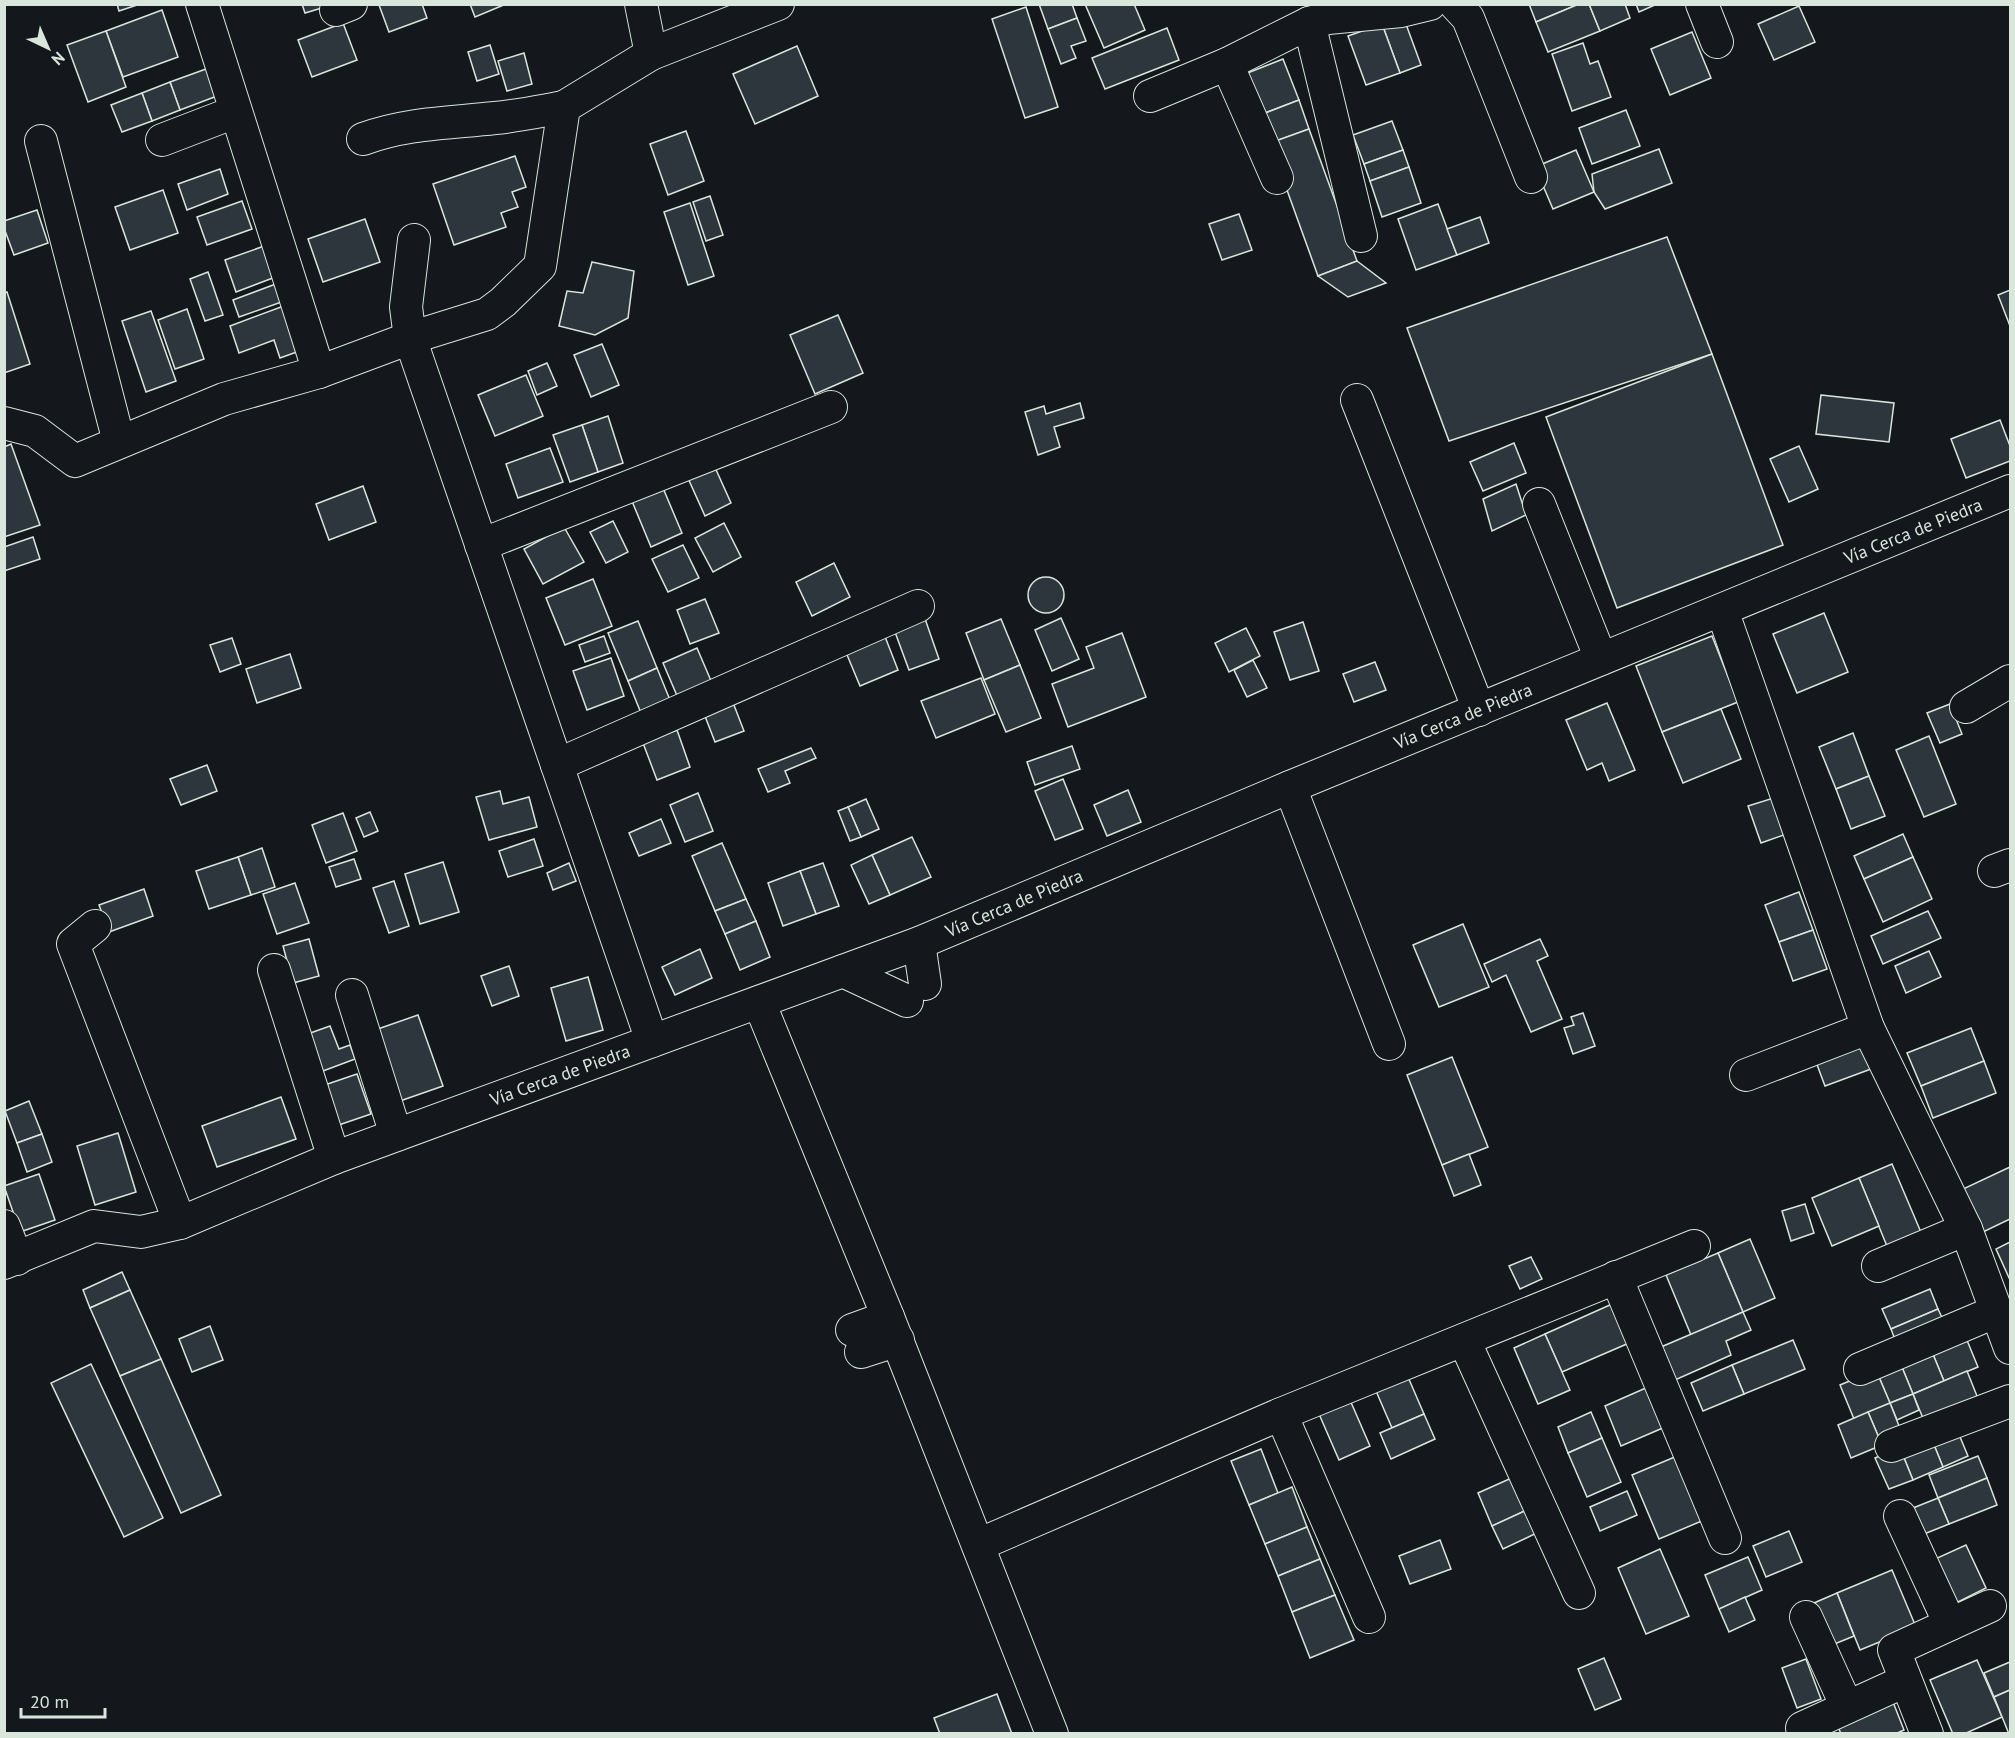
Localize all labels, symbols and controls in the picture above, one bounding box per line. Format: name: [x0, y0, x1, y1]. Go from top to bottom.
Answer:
north arrow: [18, 18, 78, 78]
text: N: [48, 48, 69, 70]
street label: Vía Cerca de Piedra: [1840, 493, 1986, 570]
street label: Vía Cerca de Piedra: [1390, 678, 1536, 755]
street label: Vía Cerca de Piedra: [941, 864, 1086, 943]
street label: Vía Cerca de Piedra: [486, 1039, 633, 1111]
scale bar: [21, 1681, 105, 1719]
text: 20 m: [30, 1690, 69, 1713]

